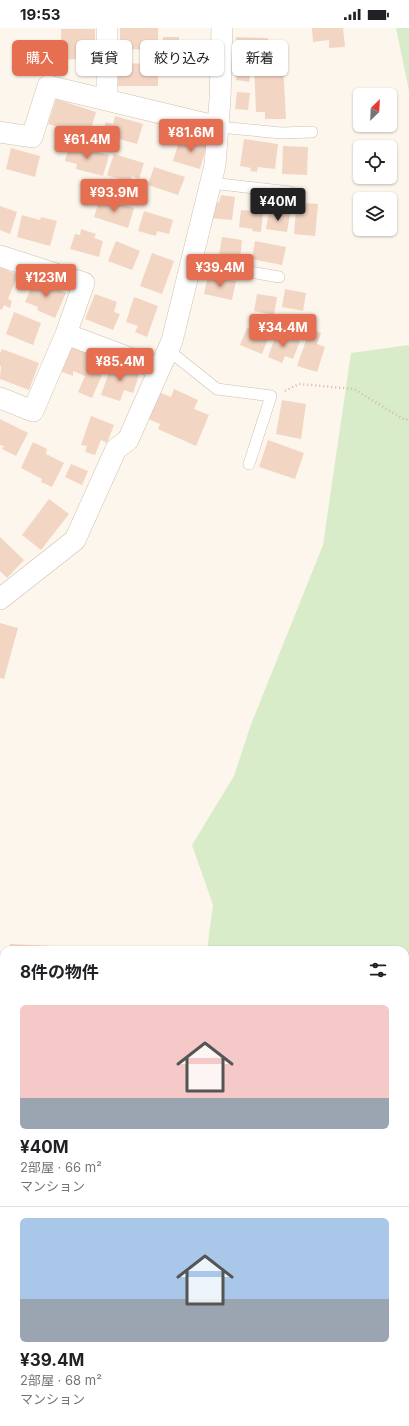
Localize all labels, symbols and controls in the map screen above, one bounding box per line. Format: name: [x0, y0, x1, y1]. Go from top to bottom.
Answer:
text: 19:53: [20, 5, 61, 24]
chip: 購入: [12, 40, 68, 76]
chip: 賃貸: [76, 40, 132, 76]
chip: 絞り込み: [140, 40, 224, 76]
chip: 新着: [232, 40, 288, 76]
north arrow: [353, 88, 397, 132]
map controls: [353, 88, 397, 236]
pin: ¥81.6M: [158, 119, 224, 153]
text: ¥81.6M: [168, 124, 214, 140]
pin: ¥61.4M: [54, 126, 120, 160]
text: ¥61.4M: [64, 131, 110, 147]
button: locate: [353, 140, 397, 184]
pin: ¥93.9M: [81, 179, 147, 213]
text: ¥93.9M: [90, 184, 138, 200]
pin: ¥40M: [254, 188, 302, 222]
button: layers: [353, 192, 397, 236]
text: ¥40M: [259, 193, 297, 209]
pin: ¥39.4M: [187, 254, 253, 288]
text: ¥39.4M: [195, 259, 245, 275]
pin: ¥123M: [18, 264, 74, 298]
text: ¥123M: [25, 269, 67, 285]
pin: ¥34.4M: [250, 314, 316, 348]
text: ¥34.4M: [258, 319, 308, 335]
pin: ¥85.4M: [87, 348, 153, 382]
text: ¥85.4M: [95, 353, 145, 369]
icon: filters: [367, 959, 389, 981]
text: 8件の物件: [20, 962, 99, 982]
icon: home: [169, 1031, 241, 1103]
text: ¥40M: [20, 1137, 69, 1157]
text: 2部屋 · 66 m²: [20, 1159, 102, 1175]
text: マンション: [20, 1178, 85, 1194]
icon: home: [169, 1244, 241, 1316]
text: ¥39.4M: [20, 1350, 84, 1370]
text: 2部屋 · 68 m²: [20, 1372, 102, 1388]
text: マンション: [20, 1391, 85, 1407]

